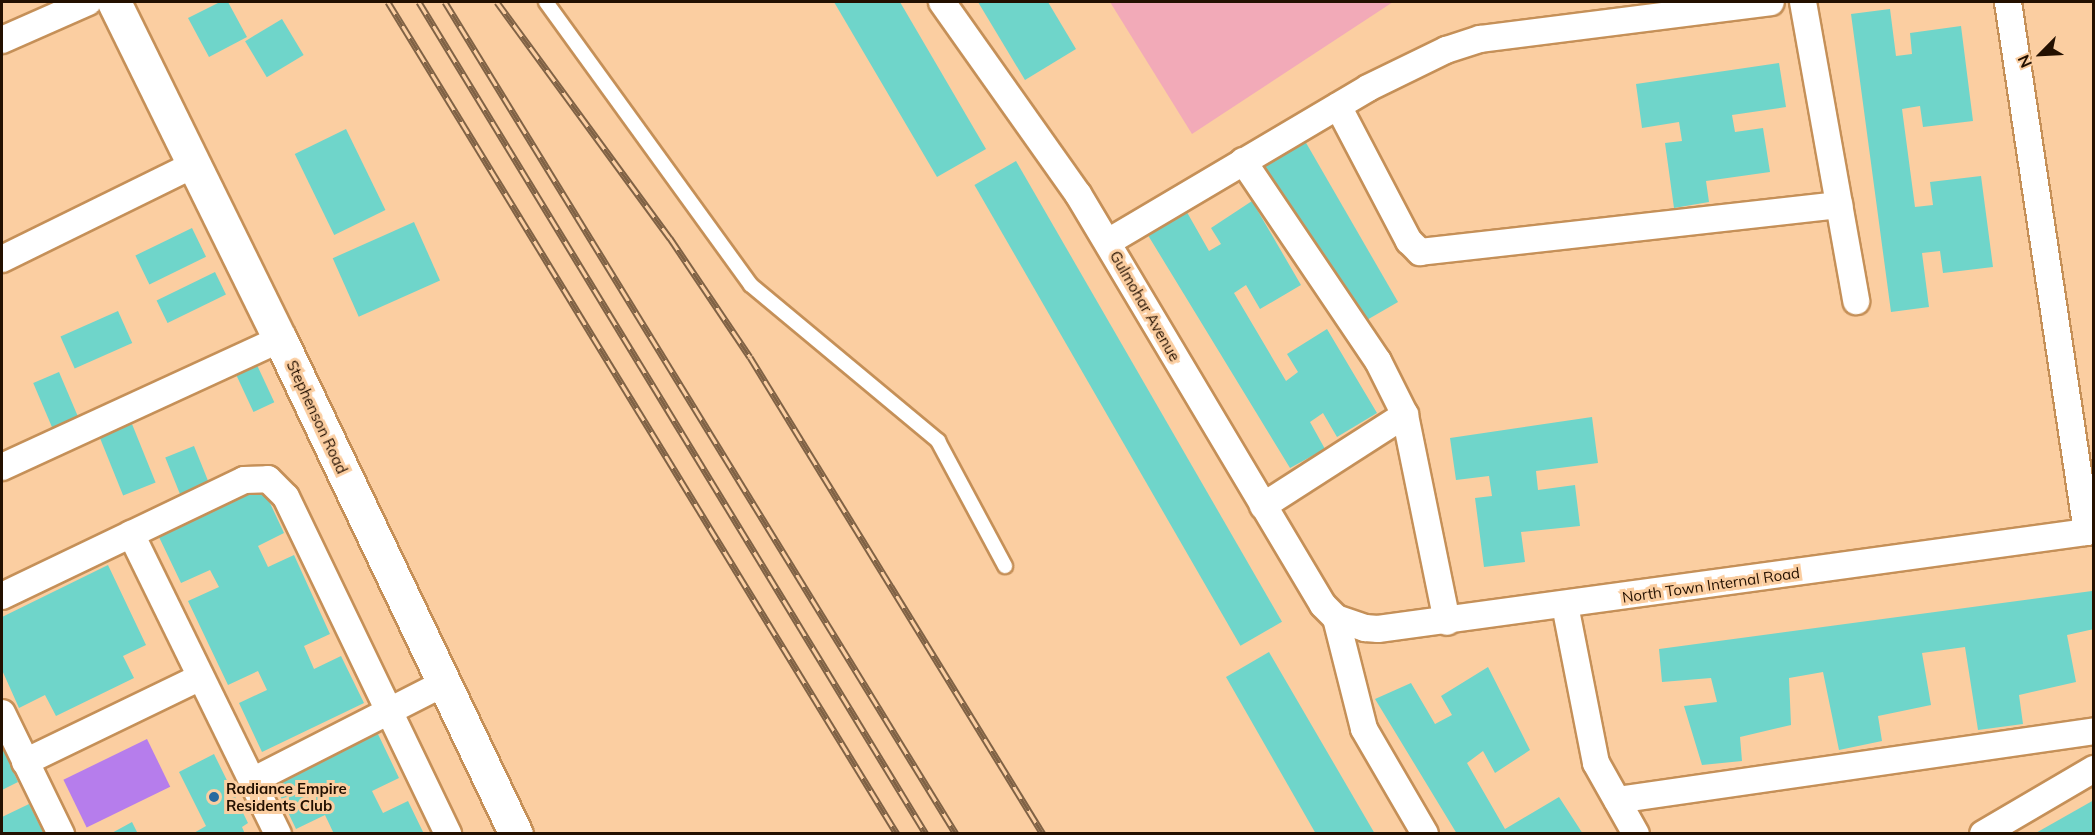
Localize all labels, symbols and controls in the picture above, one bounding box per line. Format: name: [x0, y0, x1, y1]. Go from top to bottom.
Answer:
north arrow: [2011, 24, 2071, 84]
text: N: [2013, 52, 2036, 71]
street label: Gulmohar Avenue: [1106, 248, 1184, 364]
street label: Stephenson Road: [283, 358, 351, 476]
street label: North Town Internal Road: [1621, 564, 1801, 606]
place label: Radiance Empire Residents Club: [226, 779, 347, 814]
marker: Radiance Empire Residents Club: [207, 790, 221, 804]

